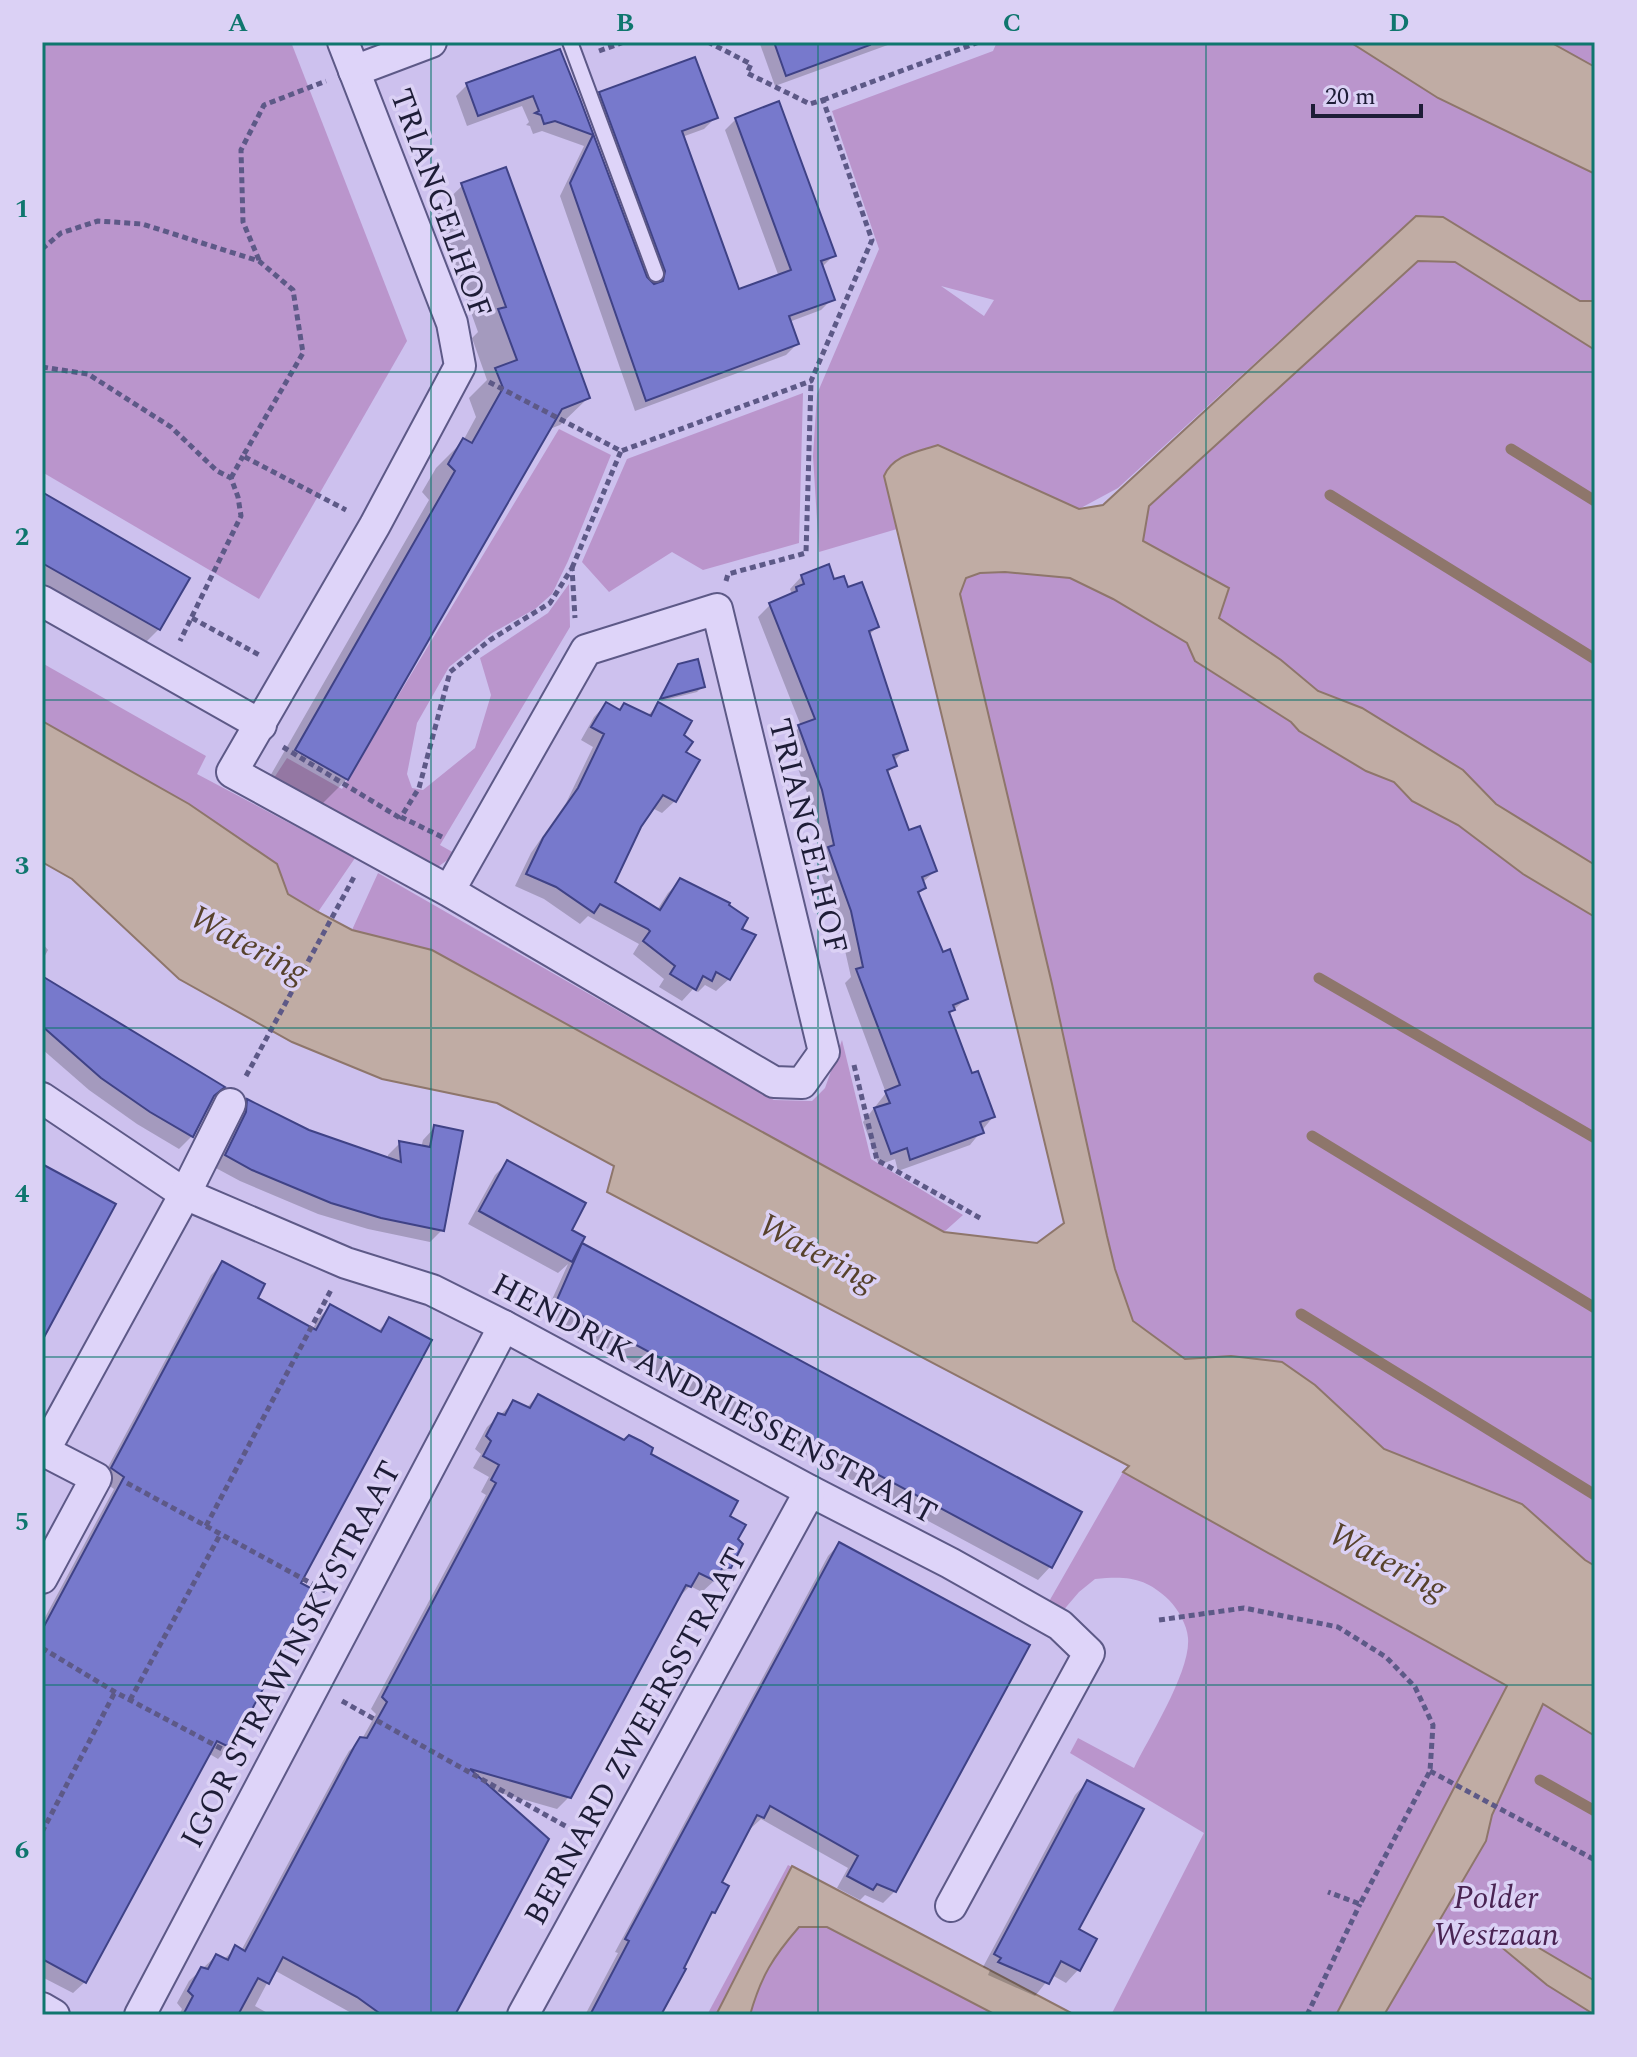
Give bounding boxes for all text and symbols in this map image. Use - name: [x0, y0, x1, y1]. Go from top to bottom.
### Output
- text: A: [228, 3, 248, 43]
- text: B: [616, 3, 634, 43]
- text: C: [1003, 3, 1021, 43]
- text: D: [1389, 3, 1409, 43]
- scale bar: [1313, 68, 1421, 118]
- text: 20 m: [1325, 79, 1376, 115]
- street label: TRIANGELHOF: [376, 82, 505, 325]
- text: 1: [15, 189, 29, 229]
- text: 2: [15, 517, 29, 557]
- street label: TRIANGELHOF: [755, 713, 861, 959]
- text: 3: [15, 846, 29, 886]
- water label: Watering: [179, 892, 317, 998]
- text: 4: [15, 1174, 30, 1214]
- water label: Watering: [748, 1200, 886, 1306]
- street label: HENDRIK ANDRIESSENSTRAAT: [483, 1261, 946, 1538]
- street label: IGOR STRAWINSKYSTRAAT: [168, 1452, 415, 1857]
- text: 5: [15, 1502, 29, 1542]
- water label: Watering: [1318, 1509, 1456, 1615]
- street label: BERNARD ZWEERSSTRAAT: [512, 1539, 761, 1934]
- text: 6: [15, 1830, 29, 1870]
- park label: Polder Westzaan: [1433, 1874, 1559, 1960]

